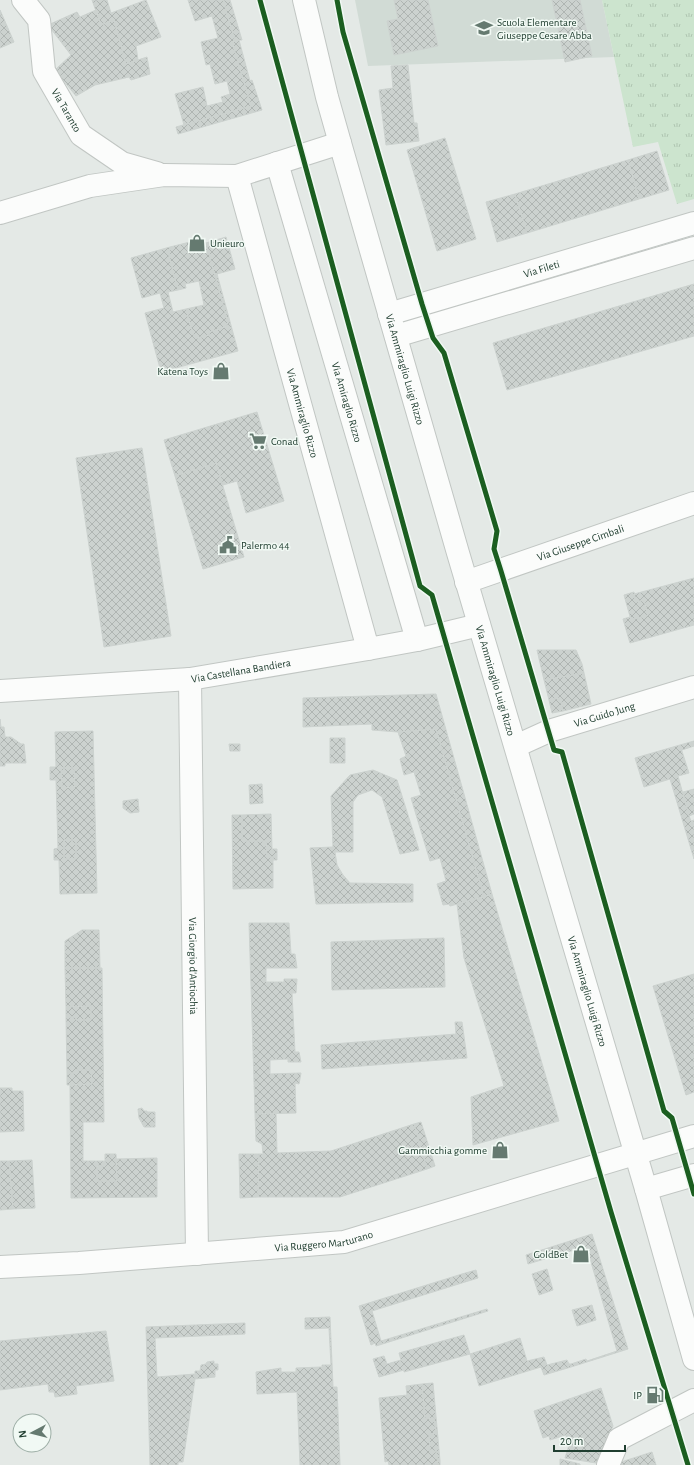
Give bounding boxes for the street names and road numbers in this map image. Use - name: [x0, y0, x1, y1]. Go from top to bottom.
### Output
- street label: Via Taranto: [50, 86, 83, 134]
- street label: Via Fileti: [522, 258, 561, 279]
- street label: Via Ammiraglio Luigi Rizzo: [384, 313, 426, 426]
- street label: Via Amiraglio Rizzo: [330, 360, 364, 443]
- street label: Via Ammiraglio Rizzo: [285, 367, 320, 459]
- street label: Via Giuseppe Cimbali: [535, 522, 625, 563]
- street label: Via Ammiraglio Luigi Rizzo: [474, 624, 517, 737]
- street label: Via Castellana Bandiera: [190, 657, 292, 684]
- street label: Via Guido Jung: [572, 700, 637, 729]
- street label: Via Giorgio d'Antiochia: [187, 917, 200, 1015]
- street label: Via Ammiraglio Luigi Rizzo: [566, 935, 609, 1048]
- street label: Via Ruggero Marturano: [274, 1228, 374, 1253]

